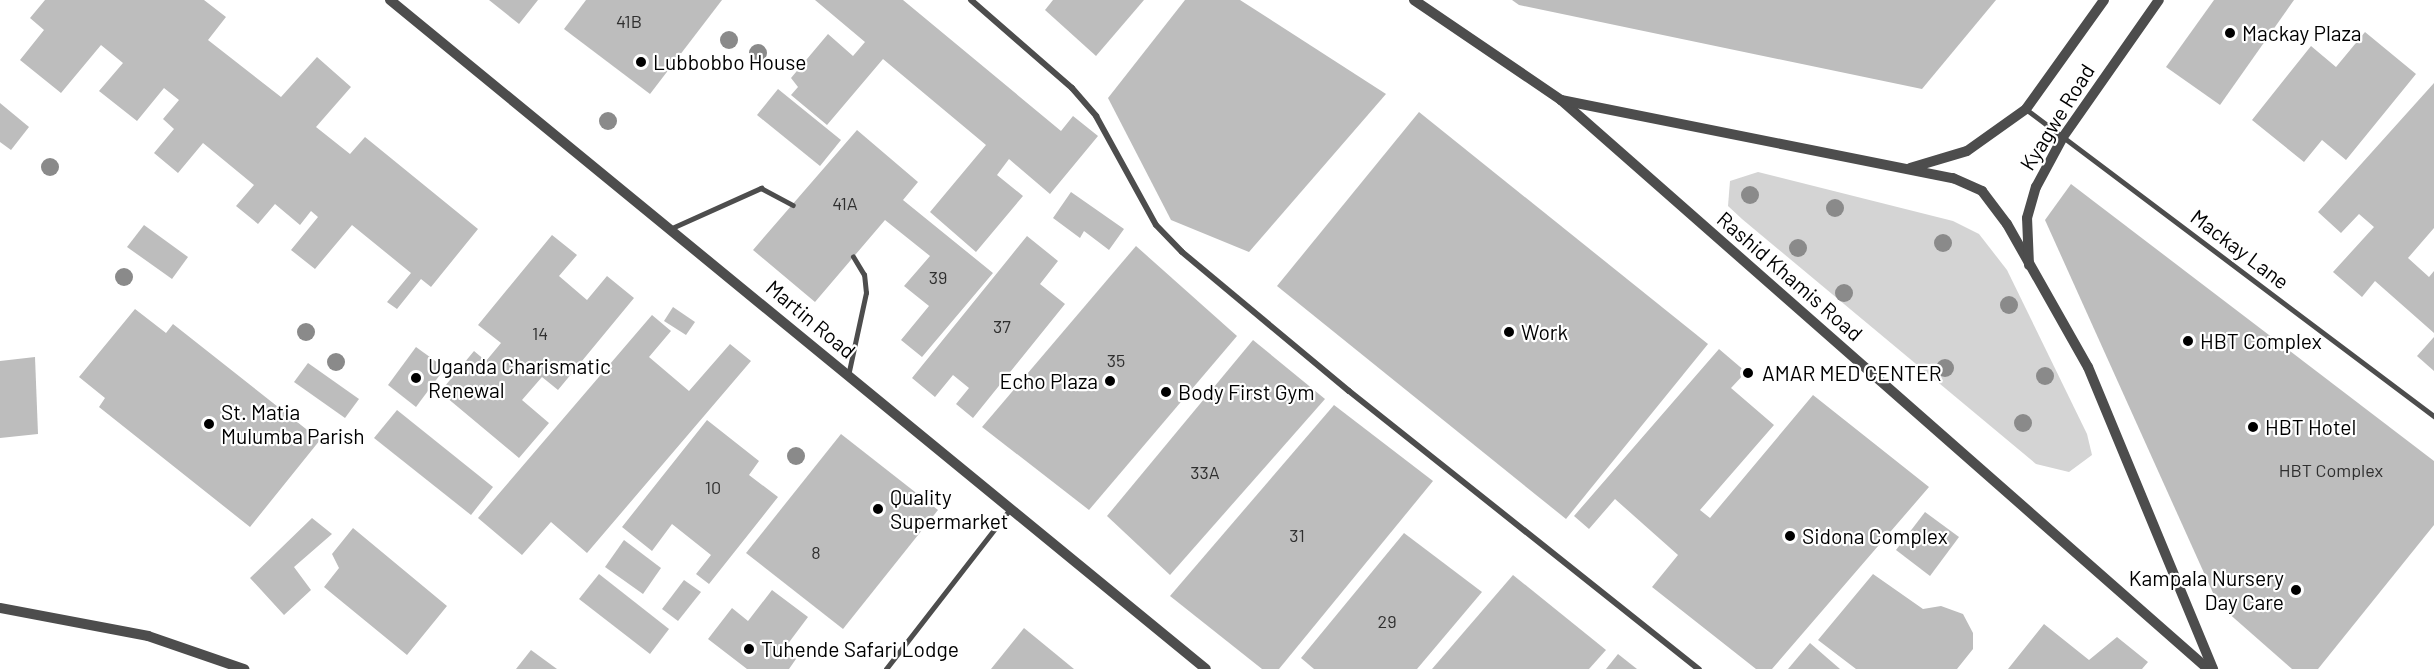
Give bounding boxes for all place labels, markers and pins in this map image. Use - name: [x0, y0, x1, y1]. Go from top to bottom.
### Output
- place label: Mackay Plaza: [2242, 20, 2362, 46]
- marker: Mackay Plaza: [2223, 26, 2237, 40]
- place label: Lubbobbo House: [653, 49, 807, 75]
- marker: Lubbobbo House: [634, 55, 648, 69]
- place label: Work: [1521, 319, 1568, 345]
- marker: Work: [1502, 325, 1516, 339]
- place label: HBT Complex: [2200, 328, 2322, 354]
- marker: HBT Complex: [2181, 334, 2195, 348]
- place label: Uganda Charismatic Renewal: [428, 353, 611, 403]
- place label: AMAR MED CENTER: [1762, 360, 1942, 386]
- marker: AMAR MED CENTER: [1739, 364, 1757, 382]
- place label: Echo Plaza: [999, 368, 1098, 394]
- marker: Uganda Charismatic Renewal: [409, 371, 423, 385]
- marker: Echo Plaza: [1103, 374, 1117, 388]
- place label: Body First Gym: [1178, 379, 1315, 405]
- marker: Body First Gym: [1159, 385, 1173, 399]
- place label: St. Matia Mulumba Parish: [221, 399, 365, 449]
- place label: HBT Hotel: [2265, 414, 2356, 440]
- marker: St. Matia Mulumba Parish: [202, 417, 216, 431]
- marker: HBT Hotel: [2246, 420, 2260, 434]
- place label: Quality Supermarket: [890, 484, 1008, 534]
- marker: Quality Supermarket: [871, 502, 885, 516]
- place label: Sidona Complex: [1802, 523, 1948, 549]
- marker: Sidona Complex: [1783, 529, 1797, 543]
- place label: Kampala Nursery Day Care: [2129, 565, 2284, 615]
- marker: Kampala Nursery Day Care: [2289, 583, 2303, 597]
- place label: Tuhende Safari Lodge: [761, 636, 959, 662]
- marker: Tuhende Safari Lodge: [742, 642, 756, 656]

